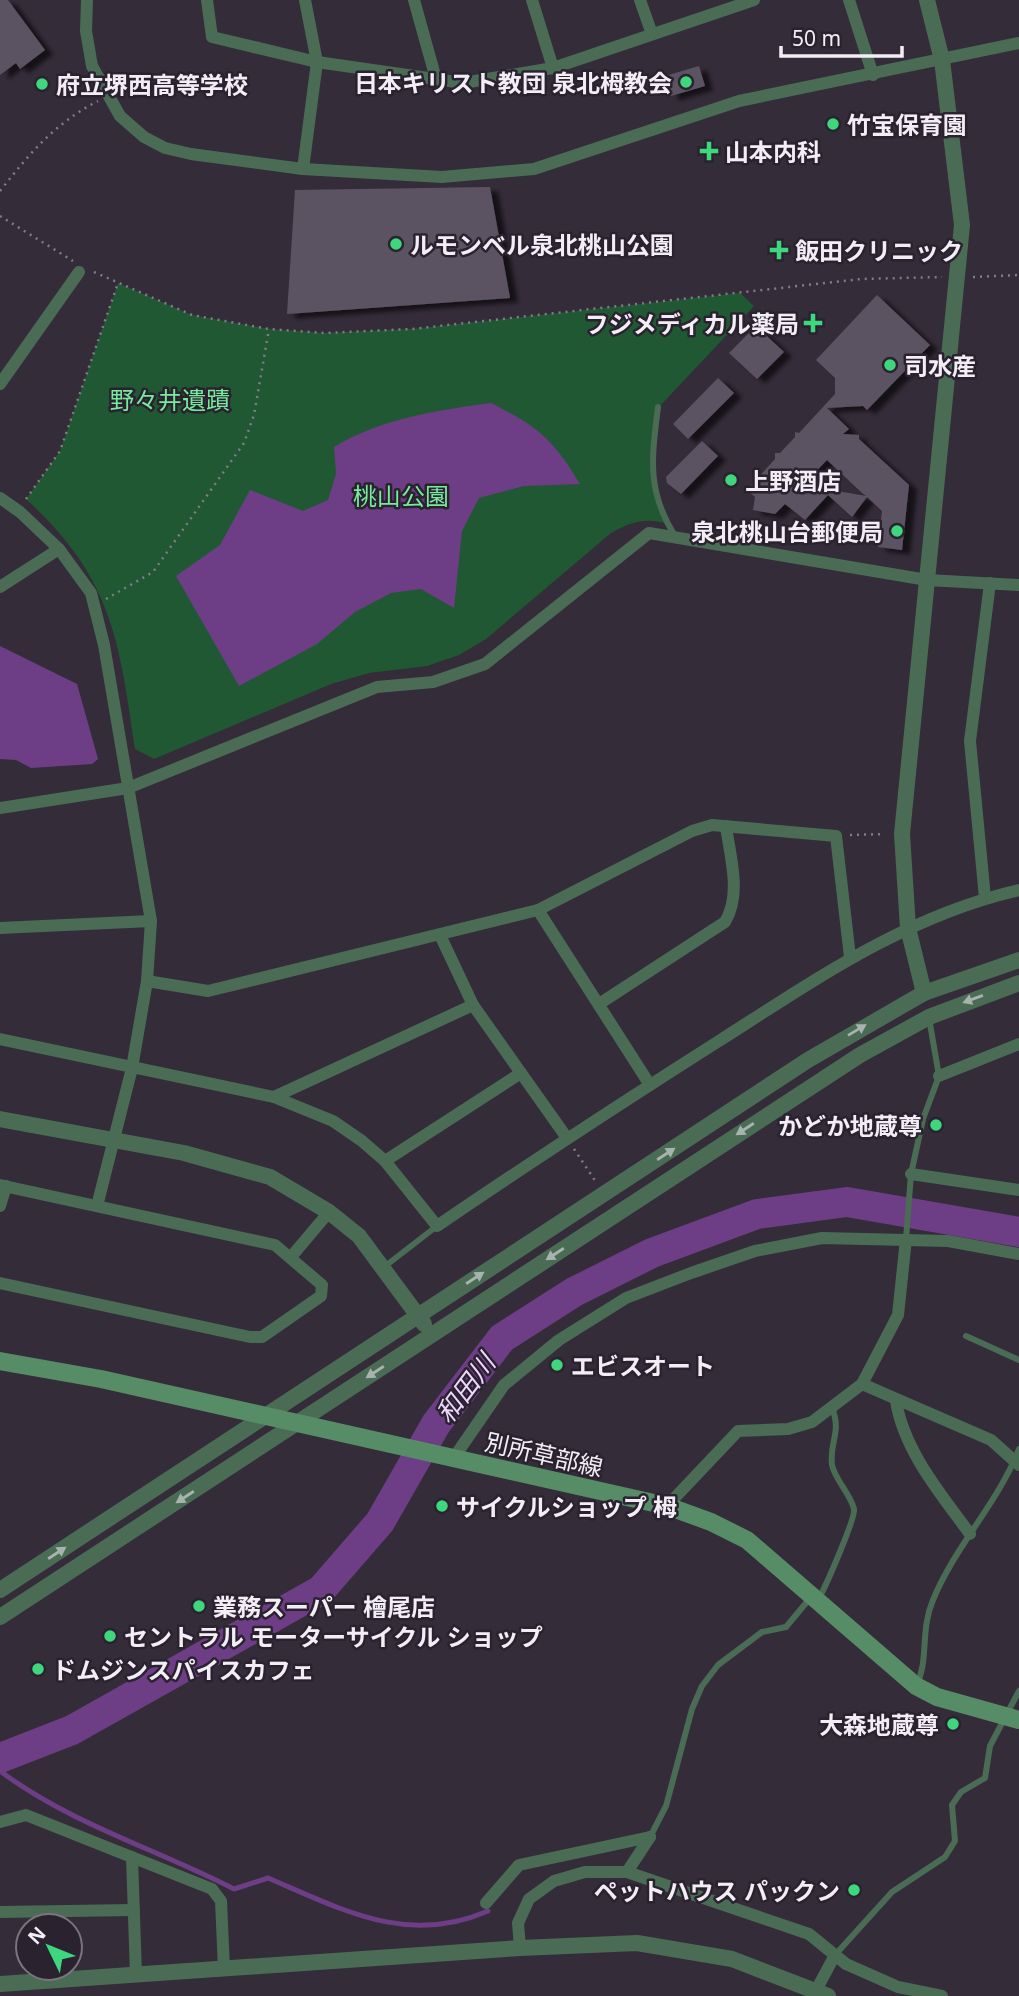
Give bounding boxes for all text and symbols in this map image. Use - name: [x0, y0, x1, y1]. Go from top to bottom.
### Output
- scale bar: [781, 14, 902, 58]
- text: 50 m: [792, 24, 841, 52]
- place label: 日本キリスト教団 泉北栂教会: [354, 66, 672, 99]
- place label: 府立堺西高等学校: [56, 68, 248, 101]
- marker: 日本キリスト教団 泉北栂教会: [678, 74, 694, 90]
- marker: 府立堺西高等学校: [34, 76, 50, 92]
- place label: 竹宝保育園: [847, 108, 967, 141]
- marker: 竹宝保育園: [825, 116, 841, 132]
- place label: 山本内科: [725, 135, 821, 168]
- marker: 山本内科: [699, 141, 719, 161]
- place label: ルモンベル泉北桃山公園: [410, 228, 674, 261]
- place label: 飯田クリニック: [795, 234, 963, 267]
- marker: ルモンベル泉北桃山公園: [388, 236, 404, 252]
- marker: 飯田クリニック: [769, 240, 789, 260]
- place label: フジメディカル薬局: [585, 307, 799, 340]
- marker: フジメディカル薬局: [805, 315, 821, 331]
- place label: 司水産: [904, 349, 976, 382]
- marker: 司水産: [882, 357, 898, 373]
- park label: 野々井遺蹟: [110, 383, 230, 416]
- place label: 上野酒店: [745, 464, 841, 497]
- marker: 上野酒店: [723, 472, 739, 488]
- park label: 桃山公園: [353, 479, 449, 512]
- place label: 泉北桃山台郵便局: [691, 515, 883, 548]
- marker: 泉北桃山台郵便局: [889, 523, 905, 539]
- one-way arrow: [963, 994, 984, 1005]
- one-way arrow: [847, 1024, 866, 1037]
- place label: かどか地蔵尊: [778, 1109, 922, 1142]
- marker: かどか地蔵尊: [928, 1117, 944, 1133]
- one-way arrow: [736, 1122, 754, 1136]
- one-way arrow: [657, 1147, 675, 1161]
- one-way arrow: [545, 1247, 564, 1260]
- one-way arrow: [466, 1272, 485, 1285]
- water label: 和田川: [427, 1344, 505, 1430]
- place label: エビスオート: [571, 1349, 715, 1382]
- marker: エビスオート: [549, 1357, 565, 1373]
- one-way arrow: [365, 1365, 385, 1378]
- street label: 別所草部線: [482, 1424, 606, 1484]
- one-way arrow: [175, 1490, 194, 1503]
- place label: サイクルショップ 栂: [456, 1490, 677, 1523]
- marker: サイクルショップ 栂: [434, 1498, 450, 1514]
- one-way arrow: [48, 1546, 66, 1560]
- place label: 業務スーパー 檜尾店: [213, 1590, 435, 1623]
- marker: 業務スーパー 檜尾店: [191, 1598, 207, 1614]
- place label: セントラル モーターサイクル ショップ: [124, 1620, 543, 1653]
- marker: セントラル モーターサイクル ショップ: [102, 1628, 118, 1644]
- place label: ドムジンスパイスカフェ: [52, 1653, 315, 1686]
- marker: ドムジンスパイスカフェ: [30, 1661, 46, 1677]
- place label: 大森地蔵尊: [819, 1708, 939, 1741]
- marker: 大森地蔵尊: [945, 1716, 961, 1732]
- place label: ペットハウス パックン: [594, 1874, 840, 1907]
- marker: ペットハウス パックン: [846, 1882, 862, 1898]
- north arrow: [14, 1912, 84, 1982]
- text: N: [22, 1921, 51, 1950]

